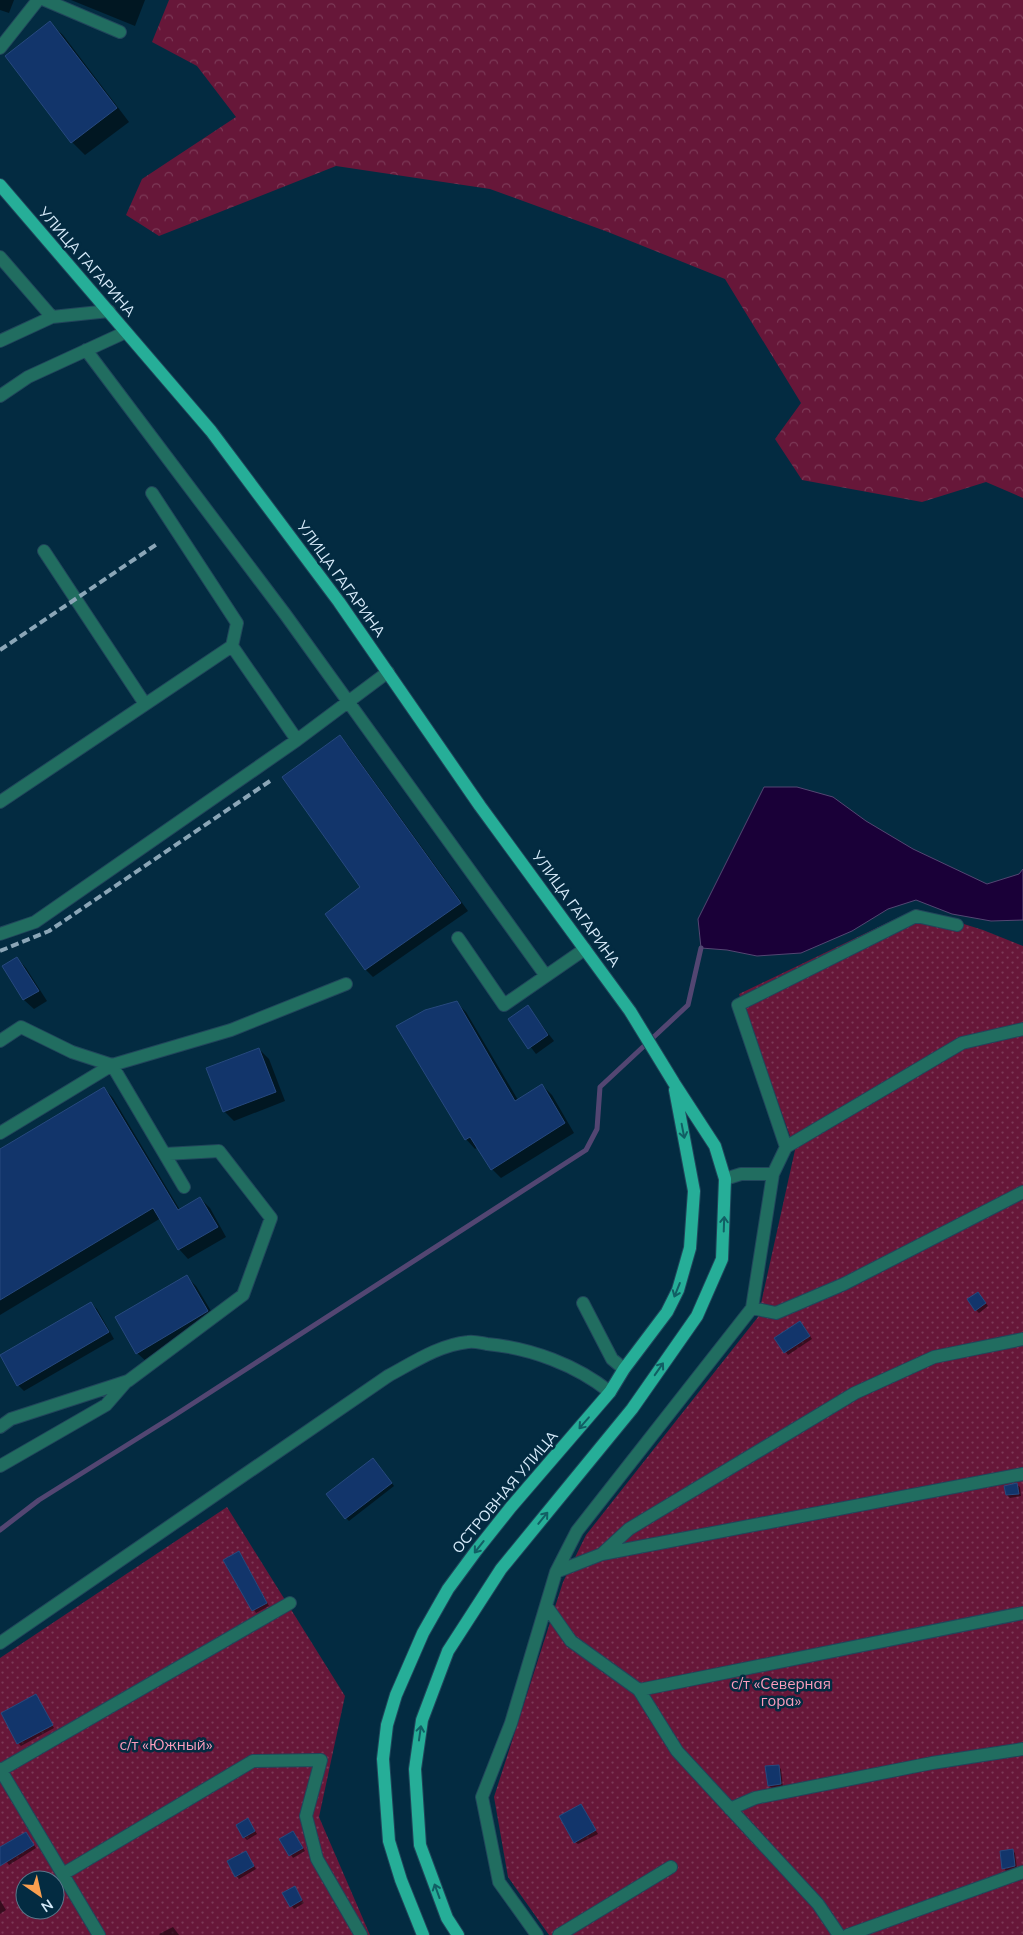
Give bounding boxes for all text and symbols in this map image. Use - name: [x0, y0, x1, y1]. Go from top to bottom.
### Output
- street label: УЛИЦА ГАГАРИНА: [34, 202, 140, 320]
- street label: УЛИЦА ГАГАРИНА: [292, 516, 390, 641]
- street label: УЛИЦА ГАГАРИНА: [527, 846, 625, 971]
- one-way arrow: [679, 1123, 688, 1139]
- one-way arrow: [719, 1216, 728, 1232]
- one-way arrow: [672, 1282, 681, 1297]
- one-way arrow: [654, 1362, 664, 1376]
- one-way arrow: [578, 1416, 589, 1429]
- street label: ОСТРОВНАЯ УЛИЦА: [448, 1426, 562, 1557]
- one-way arrow: [537, 1512, 548, 1525]
- one-way arrow: [474, 1540, 485, 1553]
- park label: с/т «Северная гора»: [731, 1674, 831, 1710]
- one-way arrow: [415, 1725, 425, 1741]
- park label: с/т «Южный»: [120, 1735, 213, 1754]
- north arrow: [15, 1870, 65, 1920]
- one-way arrow: [432, 1884, 441, 1900]
- text: N: [38, 1895, 57, 1916]

